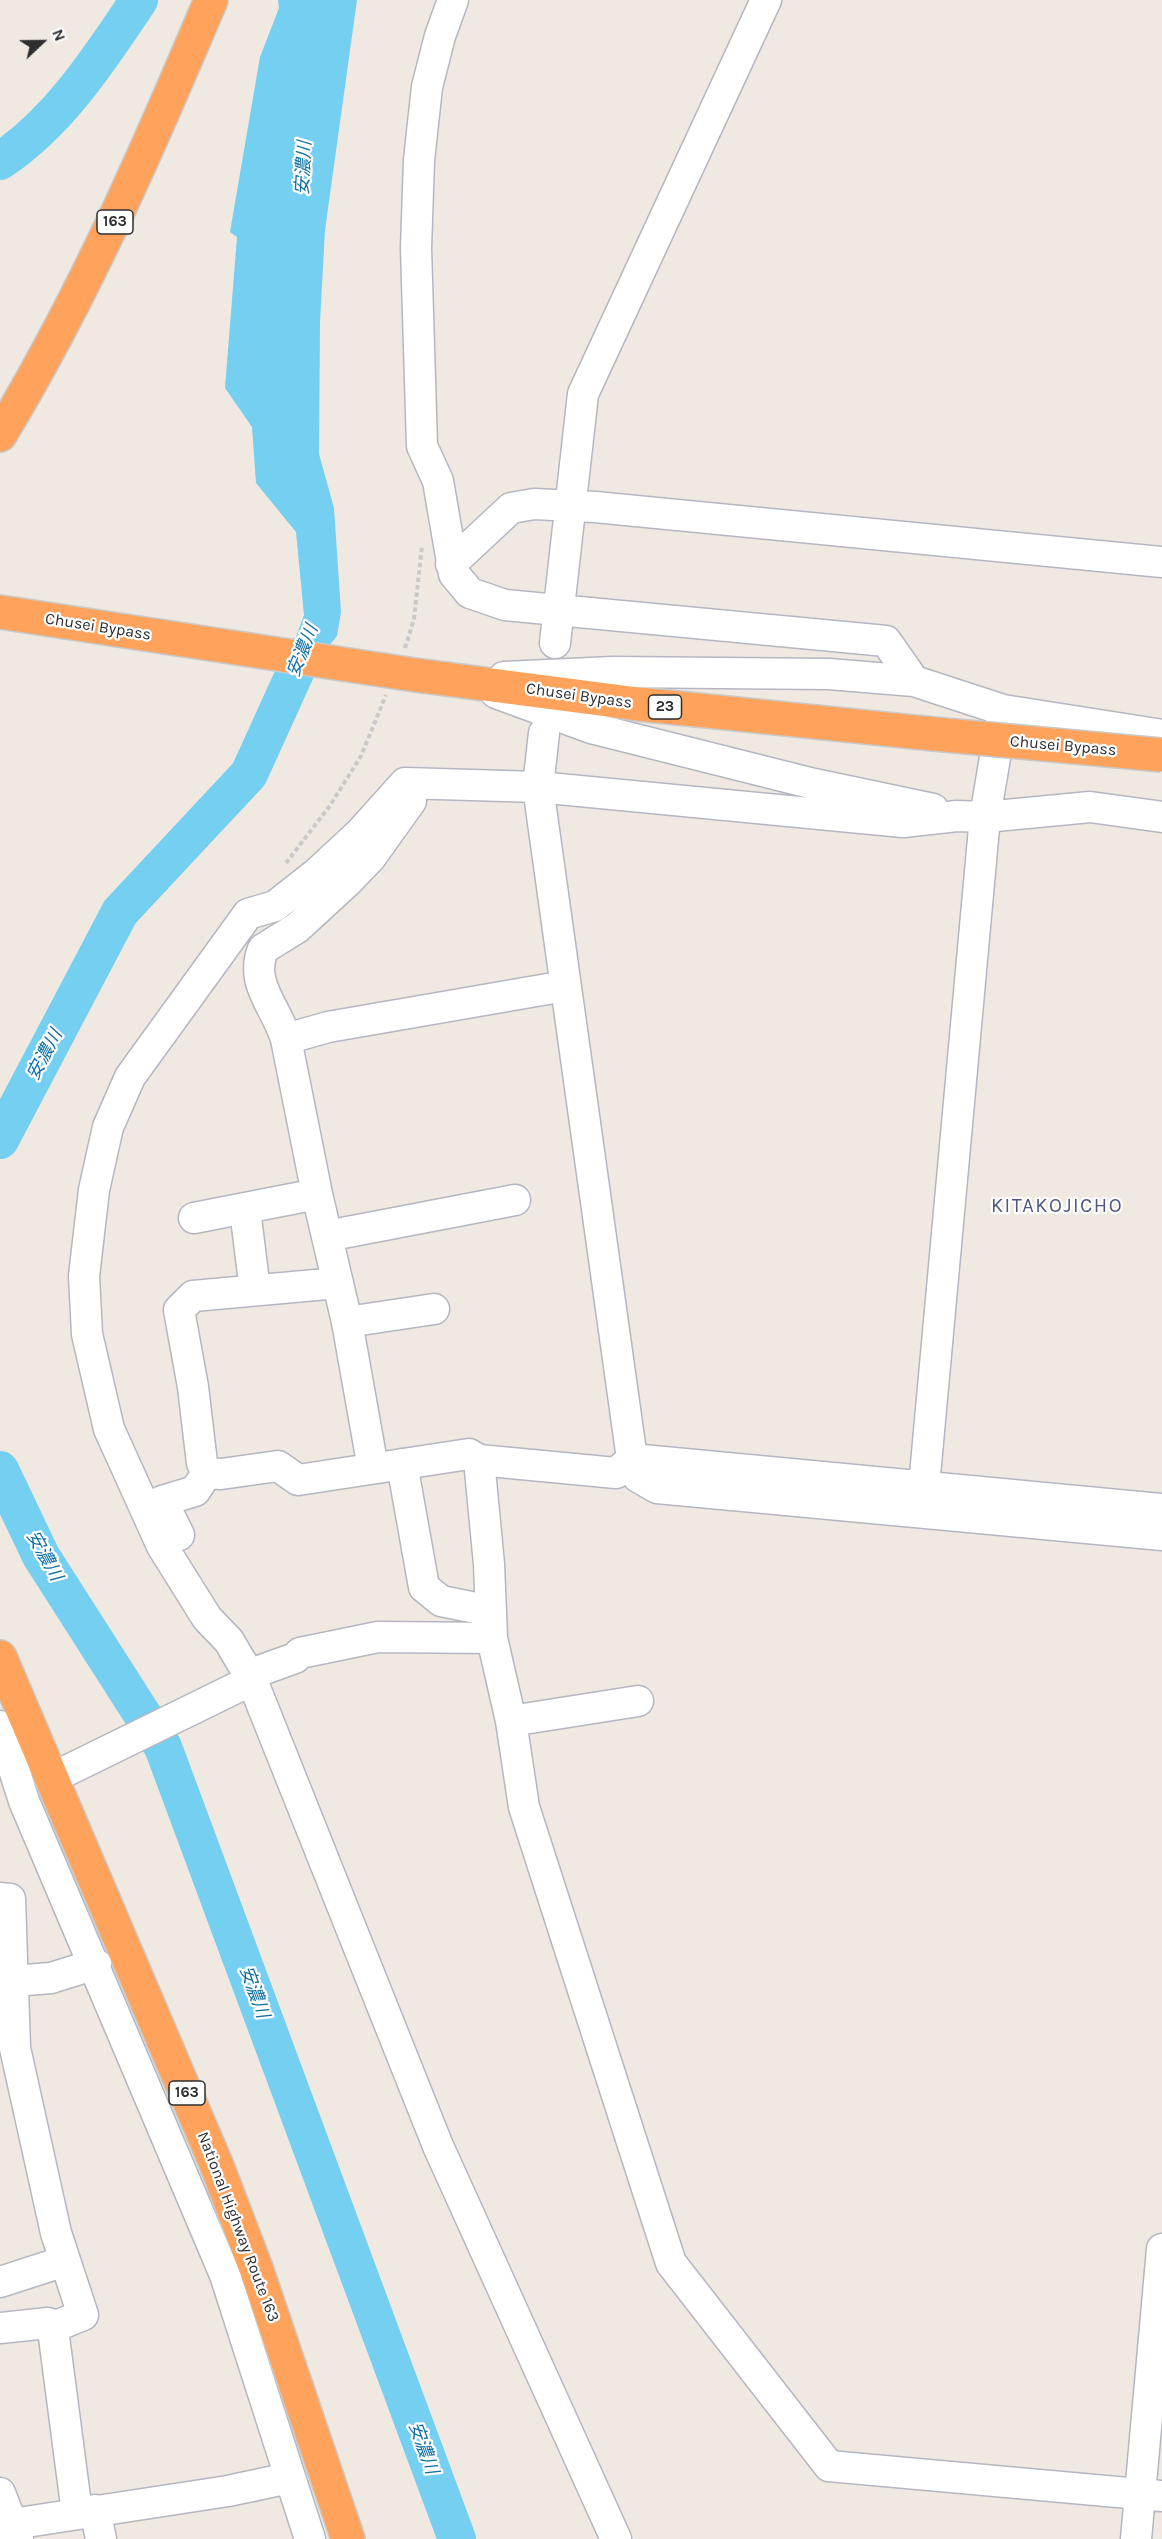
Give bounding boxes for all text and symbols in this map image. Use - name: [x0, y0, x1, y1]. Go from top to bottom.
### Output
- north arrow: [12, 12, 72, 72]
- text: N: [48, 26, 70, 44]
- water label: 安濃川: [292, 140, 316, 196]
- road number: 163: [97, 210, 133, 234]
- street label: Chusei Bypass: [44, 609, 152, 645]
- water label: 安濃川: [283, 622, 323, 680]
- street label: Chusei Bypass: [525, 679, 633, 713]
- road number: 23: [648, 695, 682, 719]
- street label: Chusei Bypass: [1009, 732, 1117, 760]
- water label: 安濃川: [23, 1026, 67, 1084]
- district label: KITAKOJICHO: [991, 1194, 1123, 1218]
- water label: 安濃川: [21, 1527, 67, 1585]
- water label: 安濃川: [235, 1963, 273, 2021]
- road number: 163: [169, 2081, 205, 2105]
- street label: National Highway Route 163: [193, 2129, 283, 2325]
- water label: 安濃川: [404, 2419, 442, 2477]

